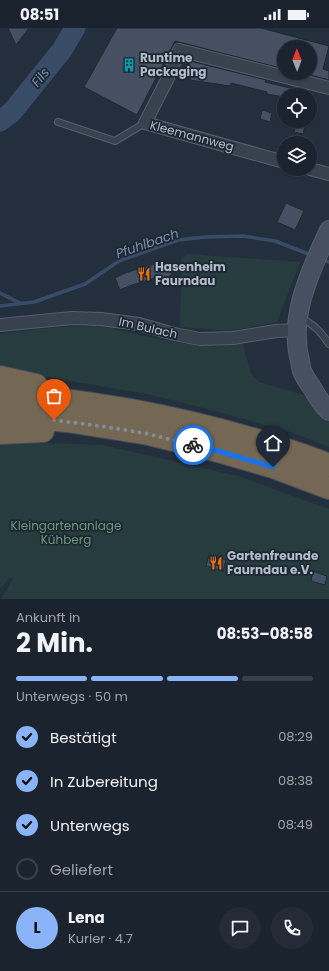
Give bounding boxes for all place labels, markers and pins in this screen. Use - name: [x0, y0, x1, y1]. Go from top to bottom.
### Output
- place label: Runtime Packaging: [140, 49, 206, 80]
- building icon: Runtime Packaging: [121, 57, 137, 73]
- place label: Hasenheim Faurndau: [155, 258, 226, 289]
- restaurant icon: Hasenheim Faurndau: [136, 266, 152, 282]
- pin: [37, 379, 71, 420]
- pin: [256, 426, 290, 467]
- place label: Gartenfreunde Faurndau e.V.: [227, 547, 319, 578]
- restaurant icon: Gartenfreunde Faurndau e.V.: [208, 555, 224, 571]

